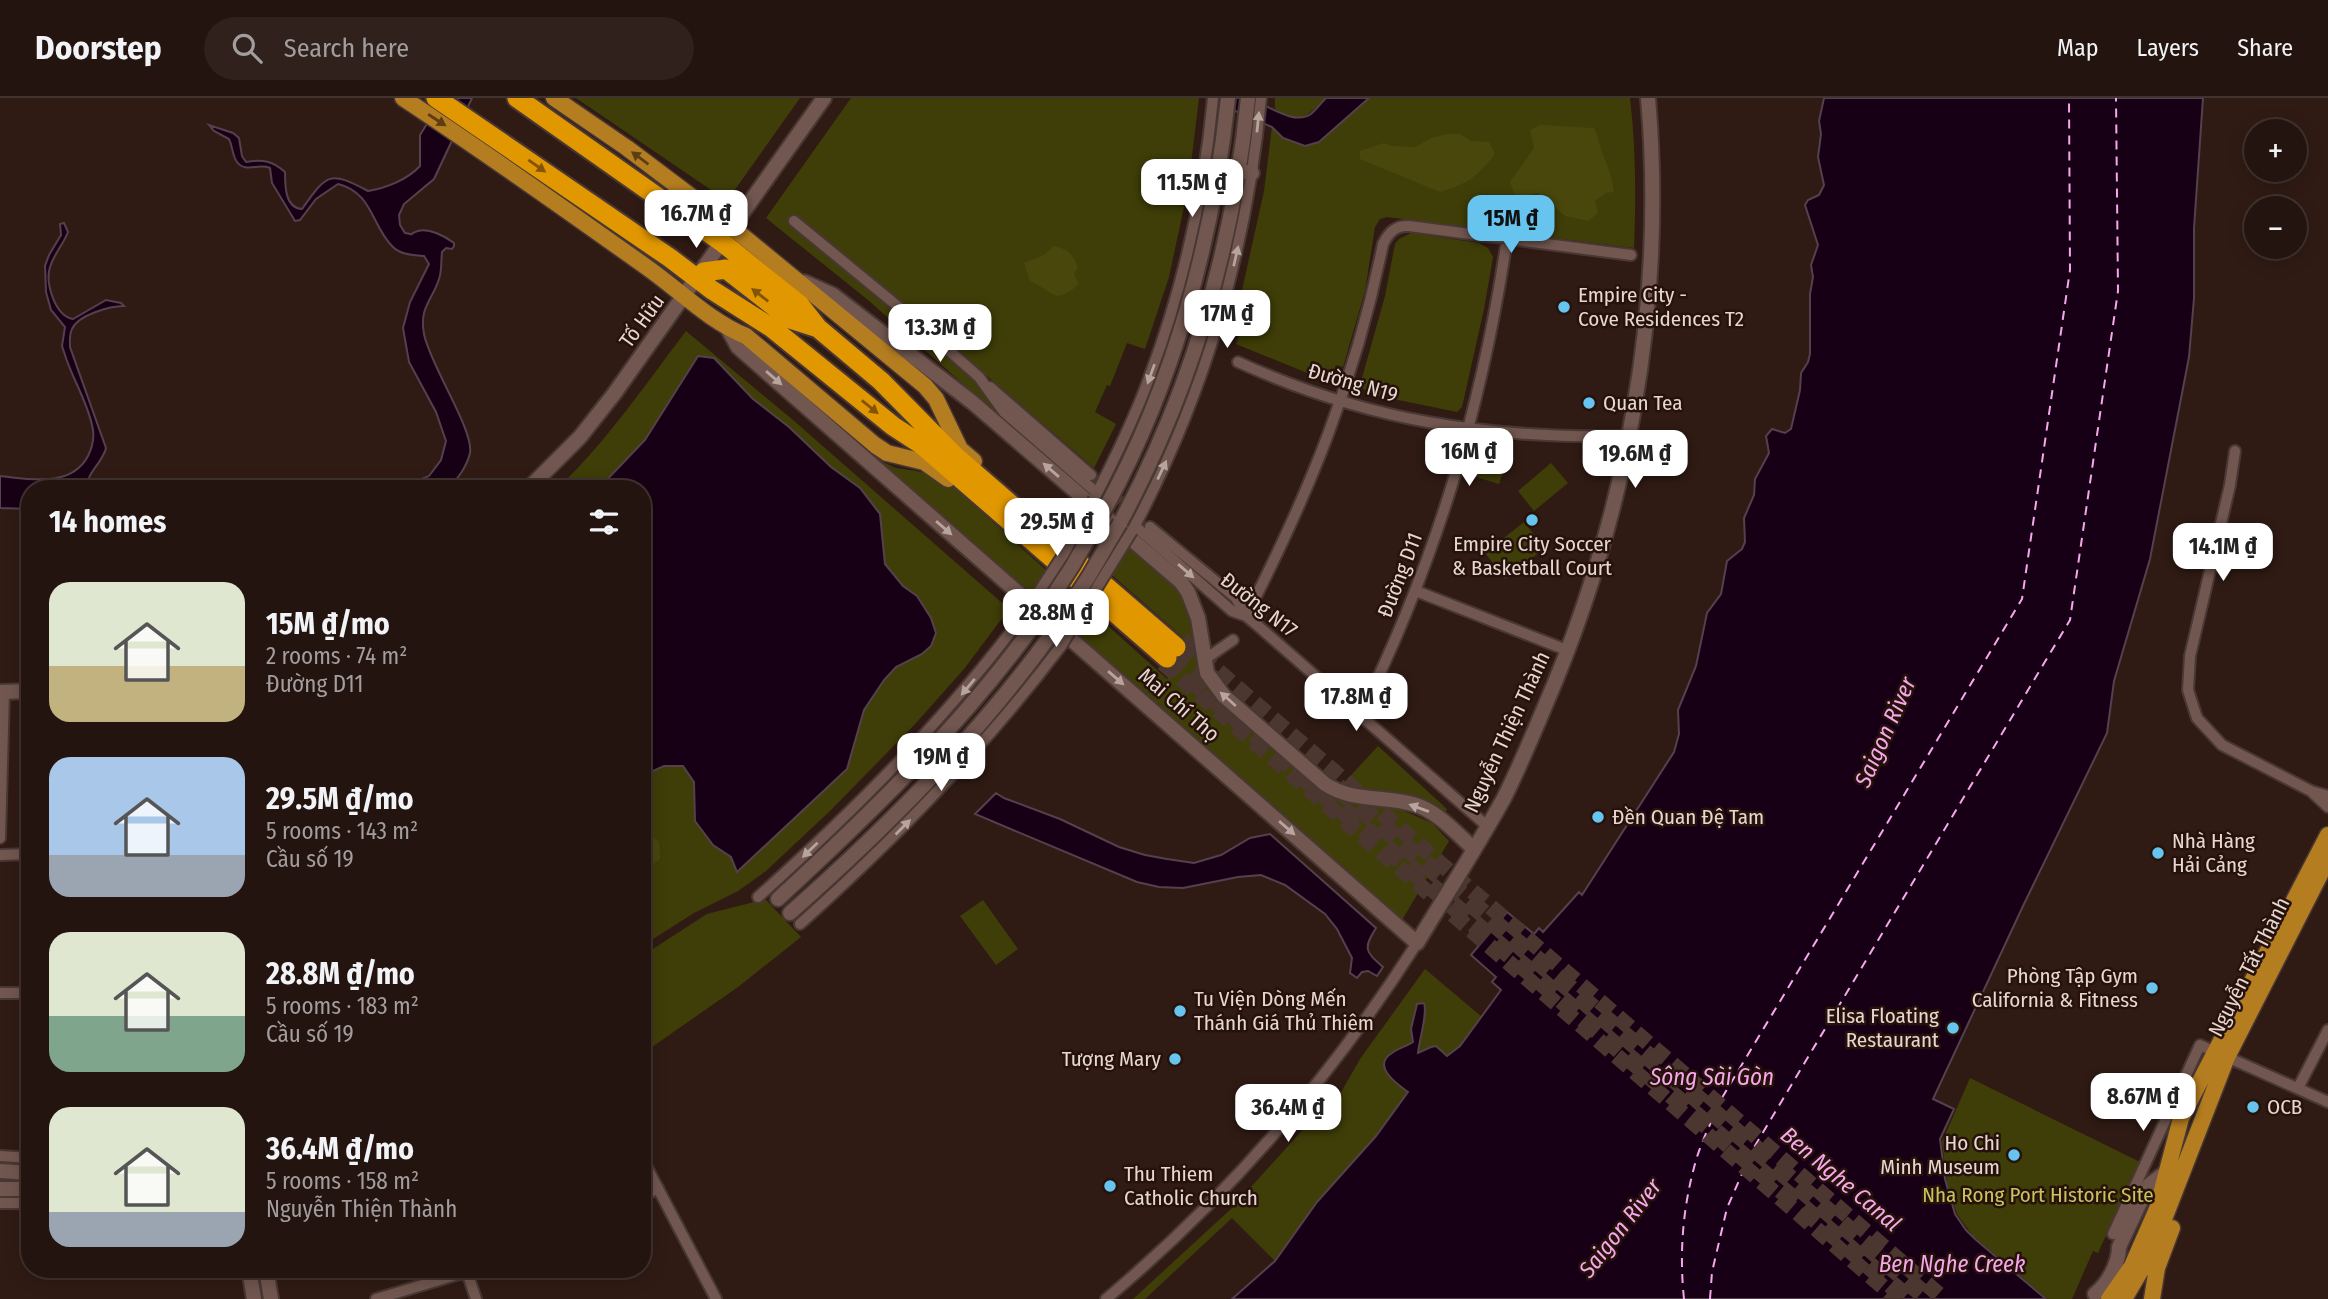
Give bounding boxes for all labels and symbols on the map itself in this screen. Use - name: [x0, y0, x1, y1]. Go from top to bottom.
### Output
- one-way arrow: [1253, 111, 1264, 133]
- one-way arrow: [427, 114, 446, 127]
- one-way arrow: [631, 151, 649, 165]
- one-way arrow: [527, 159, 546, 172]
- pin: 11.5M ₫: [1127, 159, 1257, 219]
- pin: 16.7M ₫: [631, 190, 761, 250]
- pin: 15M ₫: [1462, 195, 1560, 255]
- one-way arrow: [1231, 245, 1242, 267]
- place label: Empire City - Cove Residences T2: [1578, 282, 1744, 332]
- one-way arrow: [751, 288, 769, 303]
- street label: Tố Hữu: [614, 289, 670, 353]
- pin: 17M ₫: [1178, 290, 1276, 350]
- marker: Empire City - Cove Residences T2: [1556, 299, 1572, 315]
- pin: 13.3M ₫: [875, 304, 1005, 364]
- street label: Đường N19: [1305, 358, 1401, 408]
- one-way arrow: [1145, 363, 1156, 384]
- one-way arrow: [765, 370, 782, 385]
- place label: Quan Tea: [1603, 390, 1683, 416]
- marker: Quan Tea: [1581, 395, 1597, 411]
- one-way arrow: [861, 399, 878, 414]
- pin: 16M ₫: [1420, 428, 1518, 488]
- pin: 19.6M ₫: [1570, 430, 1700, 490]
- one-way arrow: [1156, 460, 1168, 480]
- one-way arrow: [1043, 463, 1060, 478]
- pin: 29.5M ₫: [992, 498, 1122, 558]
- marker: Empire City Soccer & Basketball Court: [1524, 512, 1540, 528]
- one-way arrow: [936, 520, 953, 535]
- pin: 14.1M ₫: [2158, 524, 2288, 583]
- street label: Đường D11: [1372, 529, 1428, 621]
- place label: Empire City Soccer & Basketball Court: [1452, 531, 1612, 581]
- one-way arrow: [1177, 563, 1195, 579]
- street label: Đường N17: [1215, 567, 1303, 643]
- pin: 28.8M ₫: [991, 589, 1121, 649]
- street label: Nguyễn Thiện Thành: [1458, 647, 1556, 817]
- street label: Mai Chí Thọ: [1133, 663, 1225, 747]
- one-way arrow: [1107, 670, 1124, 685]
- water label: Saigon River: [1848, 672, 1922, 792]
- pin: 17.8M ₫: [1291, 674, 1421, 733]
- one-way arrow: [961, 677, 976, 695]
- one-way arrow: [1219, 691, 1237, 707]
- pin: 19M ₫: [892, 734, 990, 793]
- one-way arrow: [1409, 802, 1430, 813]
- place label: Đền Quan Đệ Tam: [1612, 804, 1764, 830]
- marker: Đền Quan Đệ Tam: [1590, 809, 1606, 825]
- one-way arrow: [894, 818, 911, 835]
- one-way arrow: [1278, 820, 1295, 835]
- place label: Nhà Hàng Hải Cảng: [2172, 828, 2255, 878]
- one-way arrow: [802, 841, 819, 857]
- marker: Nhà Hàng Hải Cảng: [2150, 845, 2166, 861]
- street label: Nguyễn Tất Thành: [2203, 893, 2295, 1041]
- place label: Phòng Tập Gym California & Fitness: [1972, 963, 2138, 1013]
- marker: Phòng Tập Gym California & Fitness: [2144, 980, 2160, 996]
- place label: Tu Viện Dòng Mến Thánh Giá Thủ Thiêm: [1194, 986, 1374, 1036]
- marker: Tu Viện Dòng Mến Thánh Giá Thủ Thiêm: [1172, 1003, 1188, 1019]
- place label: Elisa Floating Restaurant: [1826, 1003, 1939, 1053]
- marker: Elisa Floating Restaurant: [1945, 1020, 1961, 1036]
- place label: Tượng Mary: [1062, 1046, 1162, 1072]
- marker: Tượng Mary: [1167, 1051, 1183, 1067]
- water label: Sông Sài Gòn: [1649, 1063, 1774, 1091]
- pin: 8.67M ₫: [2078, 1074, 2208, 1133]
- pin: 36.4M ₫: [1223, 1084, 1353, 1144]
- place label: OCB: [2267, 1094, 2302, 1120]
- marker: OCB: [2245, 1099, 2261, 1115]
- water label: Ben Nghe Canal: [1775, 1121, 1907, 1237]
- place label: Ho Chi Minh Museum: [1880, 1130, 2000, 1180]
- marker: Ho Chi Minh Museum: [2006, 1147, 2022, 1163]
- place label: Thu Thiem Catholic Church: [1124, 1161, 1258, 1211]
- water label: Saigon River: [1572, 1172, 1668, 1284]
- marker: Thu Thiem Catholic Church: [1102, 1178, 1118, 1194]
- park label: Nha Rong Port Historic Site: [1922, 1182, 2154, 1208]
- water label: Ben Nghe Creek: [1879, 1250, 2025, 1278]

